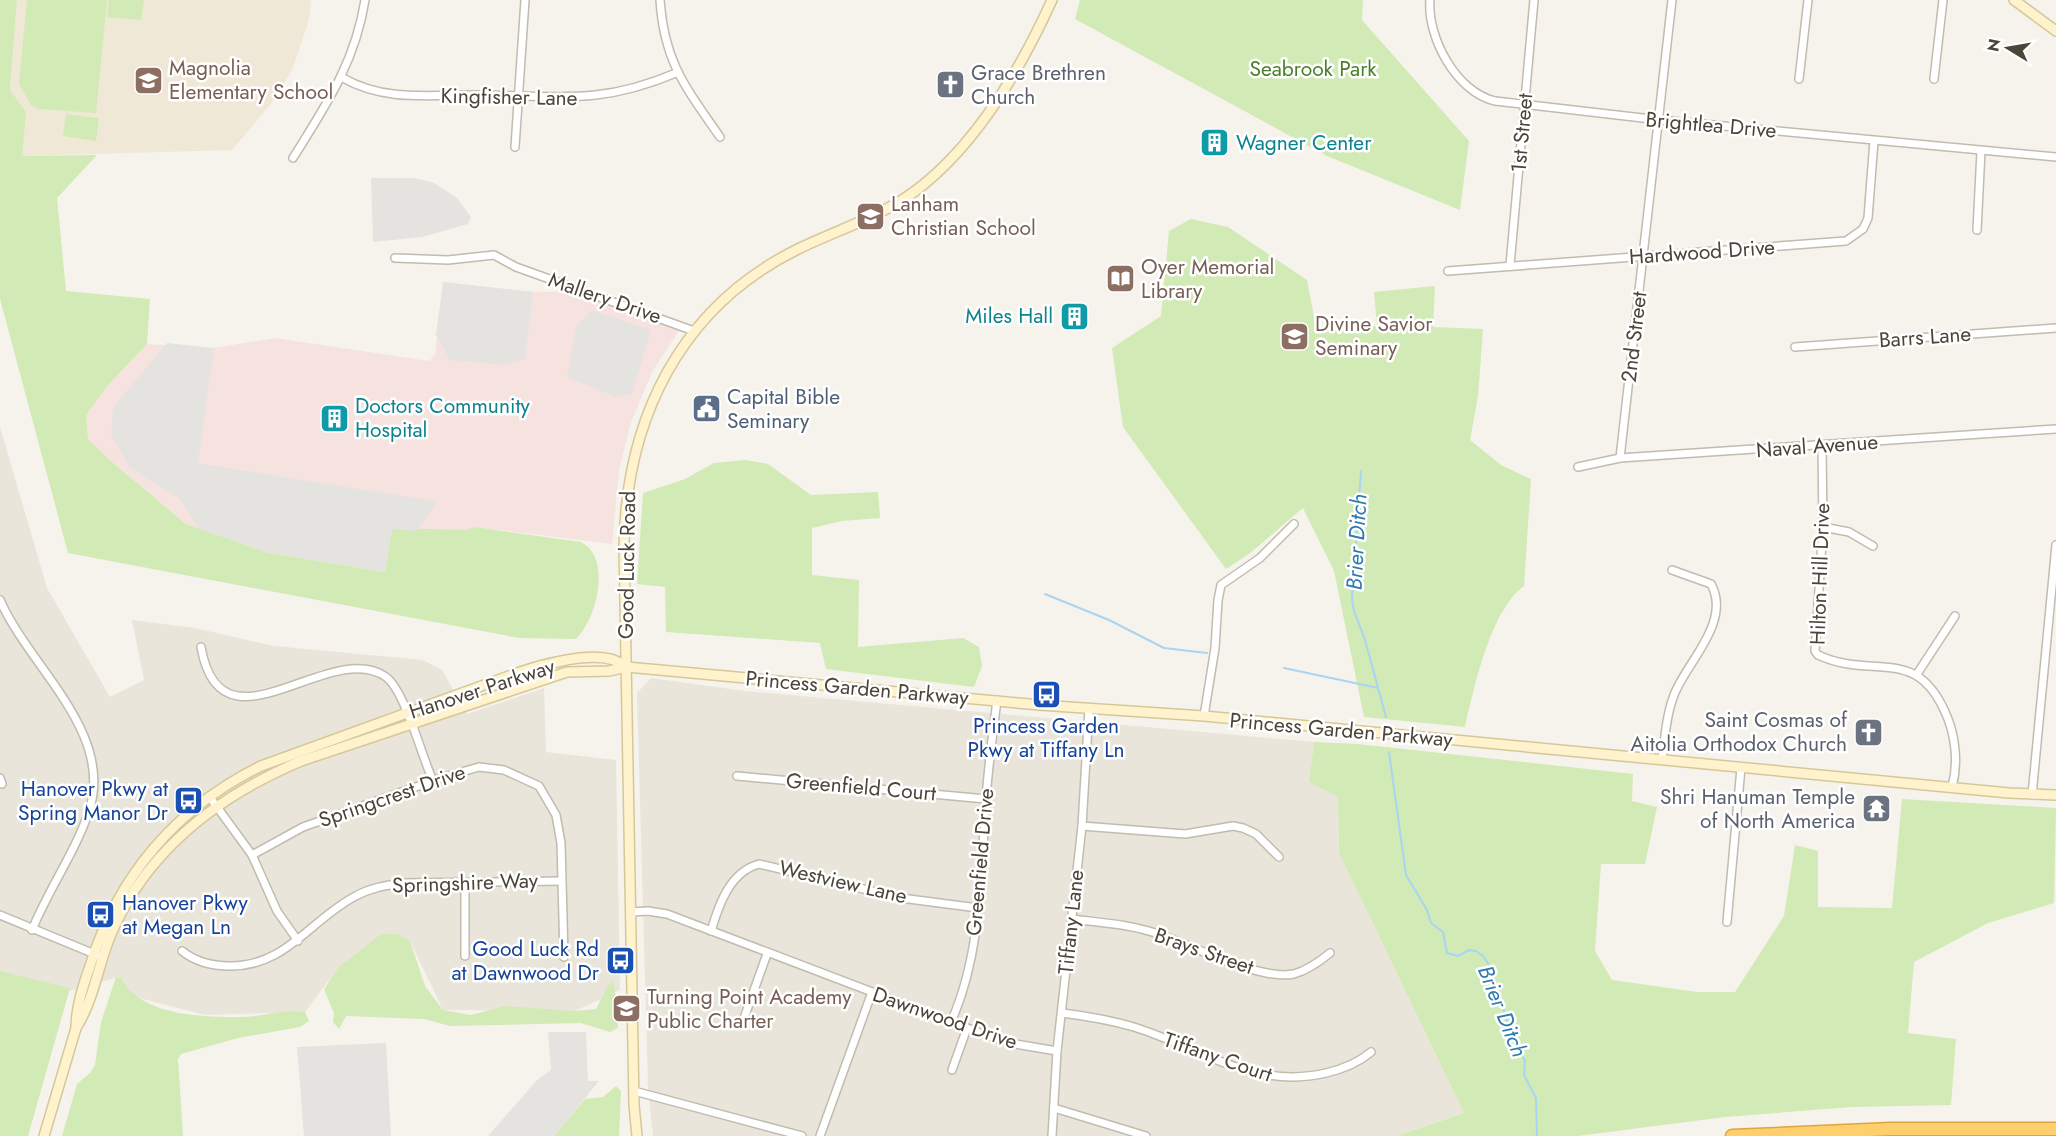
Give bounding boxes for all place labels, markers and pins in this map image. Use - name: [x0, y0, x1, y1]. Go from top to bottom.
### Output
- place label: Magnolia Elementary School: [169, 53, 333, 107]
- place label: Grace Brethren Church: [971, 58, 1106, 112]
- school or university icon: Magnolia Elementary School: [132, 64, 164, 96]
- church icon: Grace Brethren Church: [934, 69, 966, 101]
- building icon: Wagner Center: [1199, 127, 1231, 159]
- place label: Wagner Center: [1236, 128, 1372, 158]
- place label: Lanham Christian School: [891, 189, 1036, 243]
- school or university icon: Lanham Christian School: [854, 200, 886, 232]
- place label: Oyer Memorial Library: [1141, 252, 1274, 306]
- library icon: Oyer Memorial Library: [1104, 263, 1136, 295]
- building icon: Miles Hall: [1058, 300, 1090, 332]
- place label: Miles Hall: [965, 301, 1053, 331]
- place label: Divine Savior Seminary: [1315, 309, 1433, 363]
- school or university icon: Divine Savior Seminary: [1278, 320, 1310, 352]
- place label: Capital Bible Seminary: [727, 382, 840, 436]
- place label: Doctors Community Hospital: [355, 391, 530, 445]
- public building icon: Capital Bible Seminary: [690, 393, 722, 425]
- building icon: Doctors Community Hospital: [318, 402, 350, 434]
- bus stop icon: Princess Garden Pkwy at Tiffany Ln: [1030, 679, 1062, 711]
- place label: Saint Cosmas of Aitolia Orthodox Church: [1631, 705, 1848, 759]
- place label: Princess Garden Pkwy at Tiffany Ln: [967, 711, 1125, 765]
- church icon: Saint Cosmas of Aitolia Orthodox Church: [1852, 716, 1884, 748]
- place label: Hanover Pkwy at Spring Manor Dr: [18, 774, 169, 828]
- place label: Shri Hanuman Temple of North America: [1660, 782, 1855, 836]
- bus stop icon: Hanover Pkwy at Spring Manor Dr: [173, 785, 205, 817]
- temple icon: Shri Hanuman Temple of North America: [1860, 793, 1892, 825]
- place label: Hanover Pkwy at Megan Ln: [122, 888, 249, 942]
- bus stop icon: Hanover Pkwy at Megan Ln: [85, 899, 117, 931]
- place label: Good Luck Rd at Dawnwood Dr: [451, 934, 600, 988]
- bus stop icon: Good Luck Rd at Dawnwood Dr: [604, 945, 636, 977]
- place label: Turning Point Academy Public Charter: [647, 982, 852, 1036]
- school or university icon: Turning Point Academy Public Charter: [610, 993, 642, 1025]

